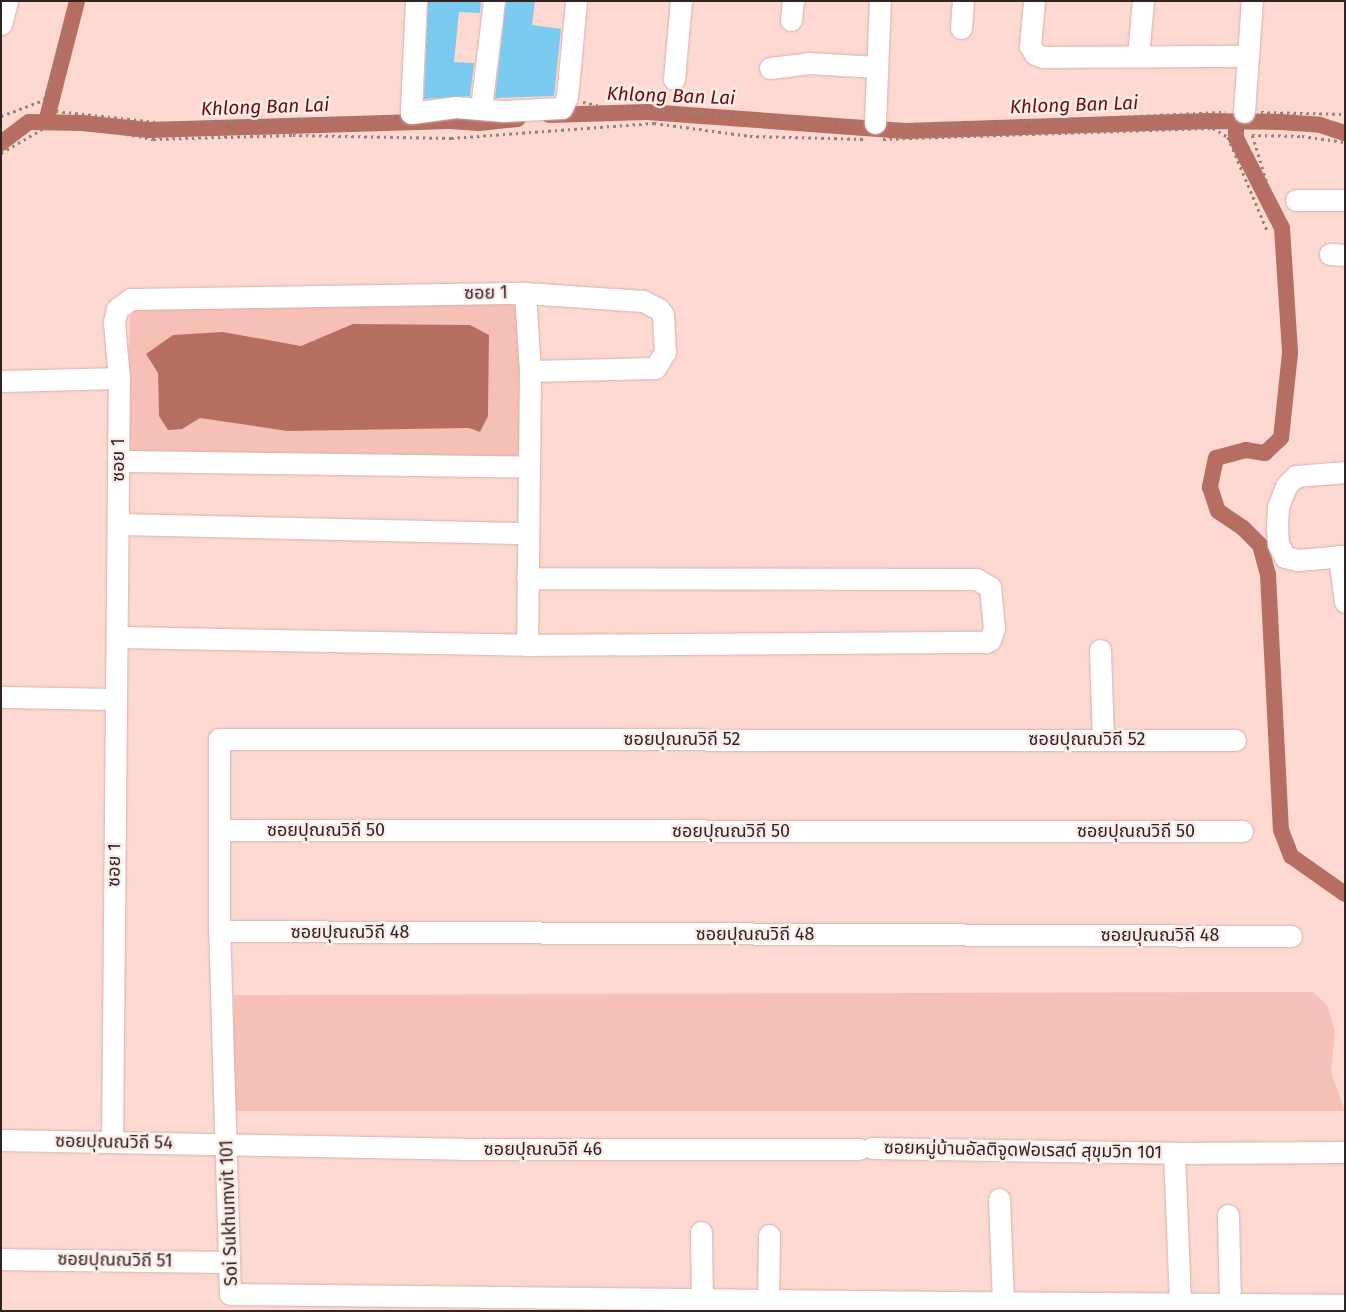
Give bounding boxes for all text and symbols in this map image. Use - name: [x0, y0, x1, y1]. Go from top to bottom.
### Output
- water label: Khlong Ban Lai: [606, 82, 736, 110]
- water label: Khlong Ban Lai: [1009, 91, 1139, 119]
- water label: Khlong Ban Lai: [200, 93, 330, 121]
- street label: ซอย 1: [464, 282, 508, 304]
- street label: ซอย 1: [107, 438, 129, 482]
- street label: ซอยปุณณวิถี 52: [624, 728, 740, 750]
- street label: ซอยปุณณวิถี 52: [1029, 728, 1145, 750]
- street label: ซอยปุณณวิถี 50: [267, 819, 385, 841]
- street label: ซอยปุณณวิถี 50: [672, 820, 790, 842]
- street label: ซอยปุณณวิถี 50: [1077, 820, 1195, 842]
- street label: ซอย 1: [103, 843, 125, 887]
- street label: ซอยปุณณวิถี 48: [291, 921, 409, 943]
- street label: ซอยปุณณวิถี 48: [696, 923, 814, 945]
- street label: ซอยปุณณวิถี 48: [1101, 924, 1219, 946]
- street label: ซอยปุณณวิถี 54: [55, 1130, 173, 1154]
- street label: ซอยหมู่บ้านอัลติจูดฟอเรสต์ สุขุมวิท 101: [884, 1137, 1162, 1163]
- street label: ซอยปุณณวิถี 46: [484, 1138, 602, 1160]
- street label: Soi Sukhumvit 101: [216, 1139, 242, 1287]
- street label: ซอยปุณณวิถี 51: [57, 1248, 173, 1272]

